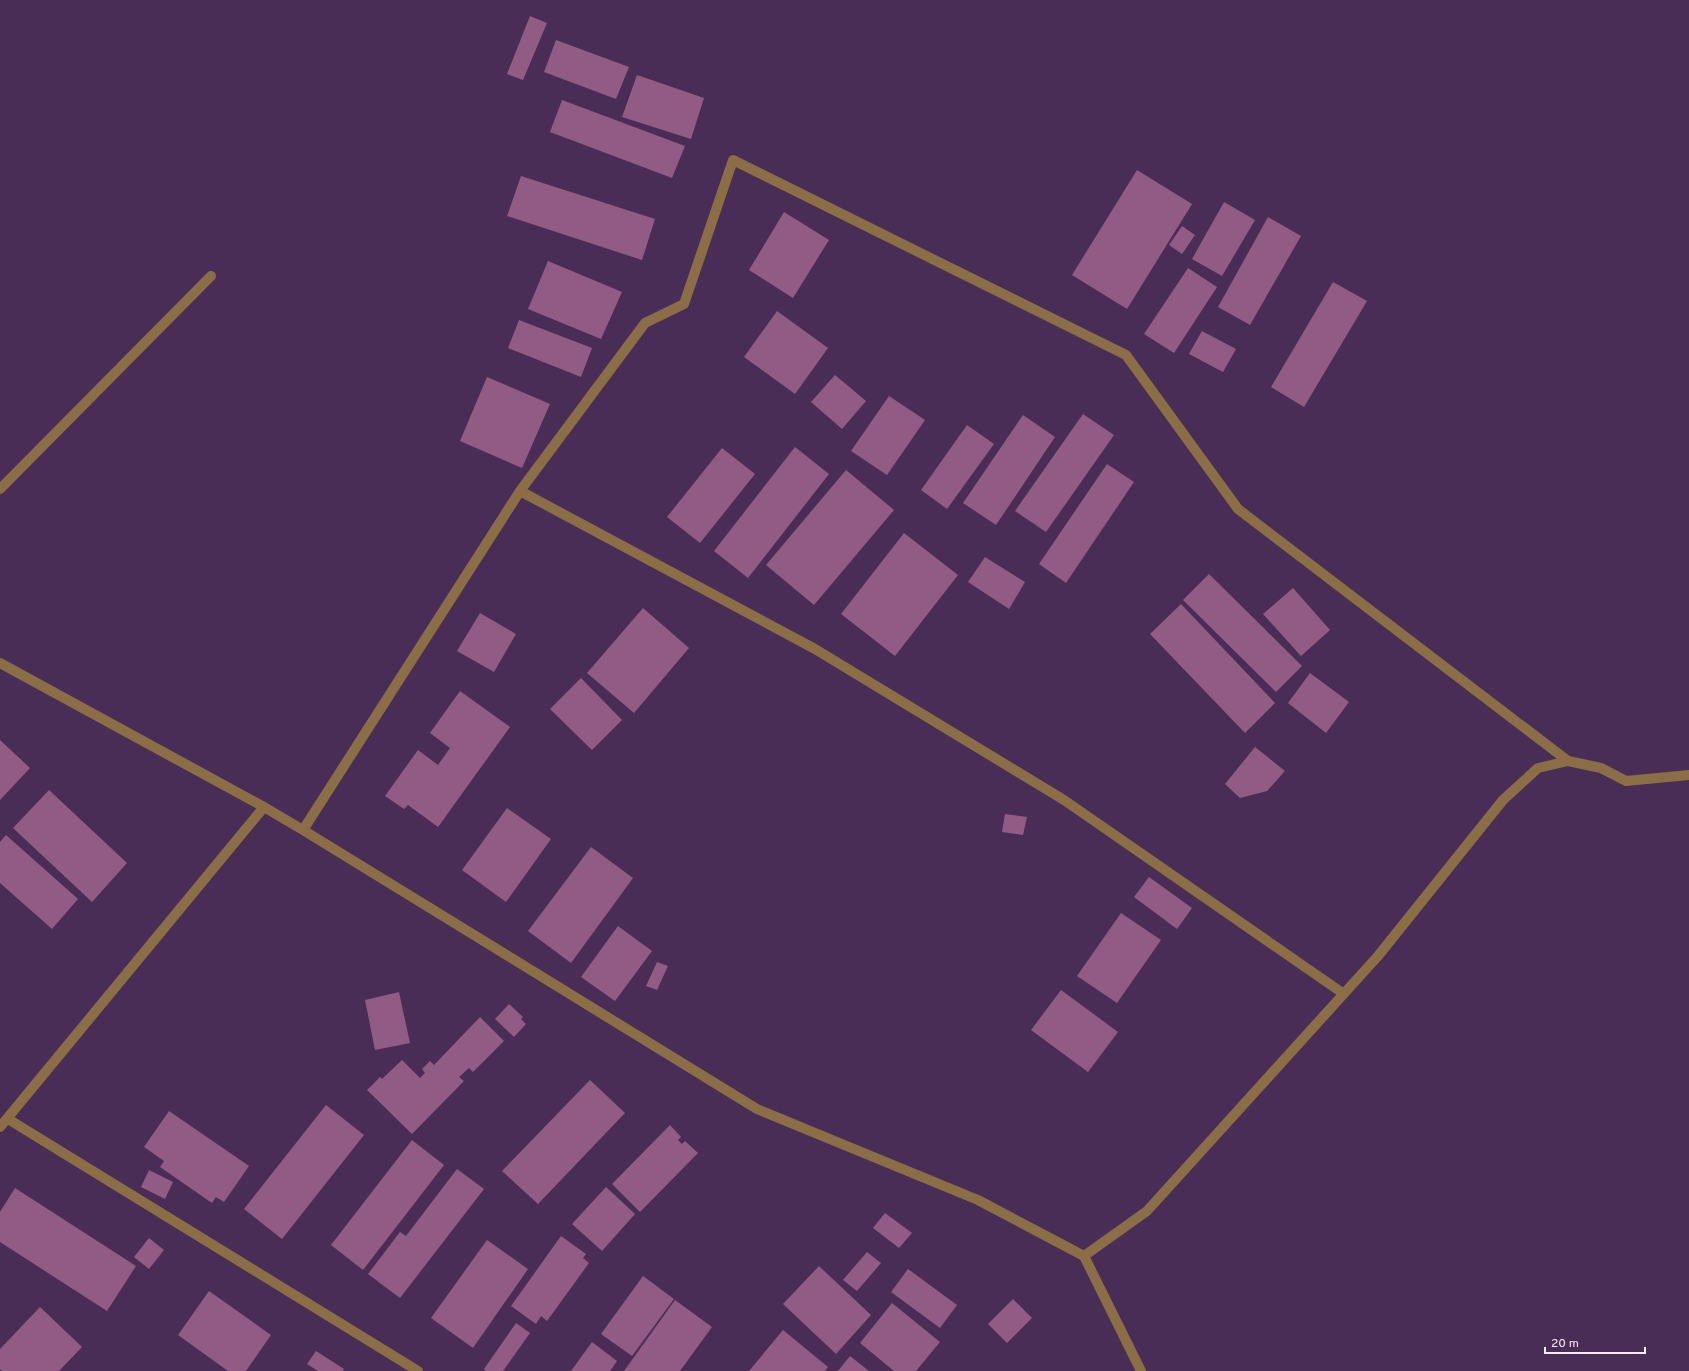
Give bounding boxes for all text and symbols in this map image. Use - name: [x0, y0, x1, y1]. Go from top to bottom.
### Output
- scale bar: [1545, 1329, 1645, 1355]
- text: 20 m: [1551, 1336, 1579, 1352]

